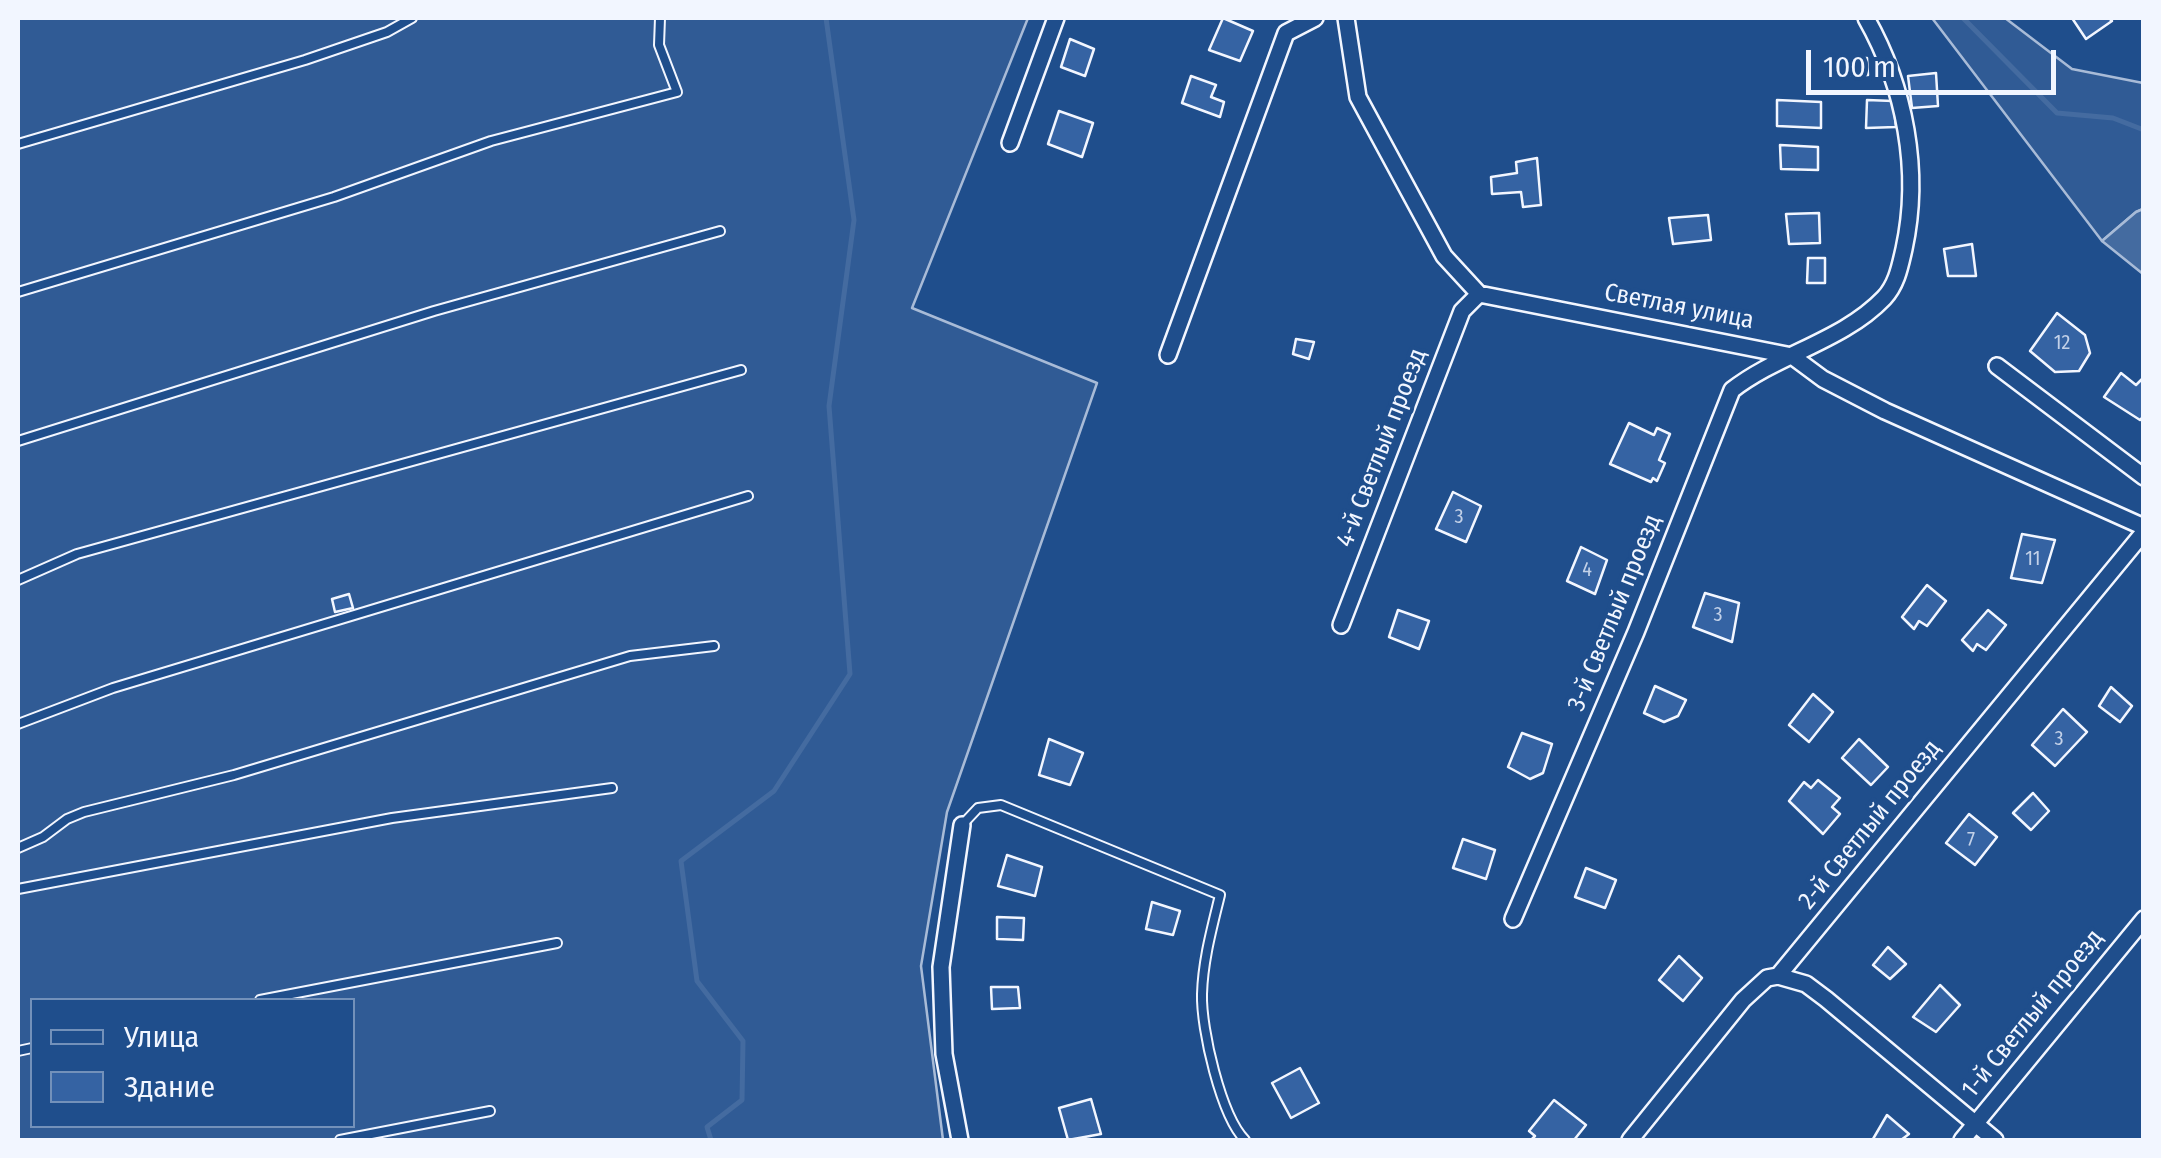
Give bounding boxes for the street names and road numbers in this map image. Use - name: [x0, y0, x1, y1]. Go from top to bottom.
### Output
- street label: Светлая улица: [1602, 278, 1756, 336]
- street label: 4-й Светлый проезд: [1330, 345, 1434, 551]
- street label: 3-й Светлый проезд: [1562, 510, 1668, 716]
- street label: 2-й Светлый проезд: [1793, 734, 1947, 916]
- street label: 1-й Светлый проезд: [1956, 924, 2110, 1104]

